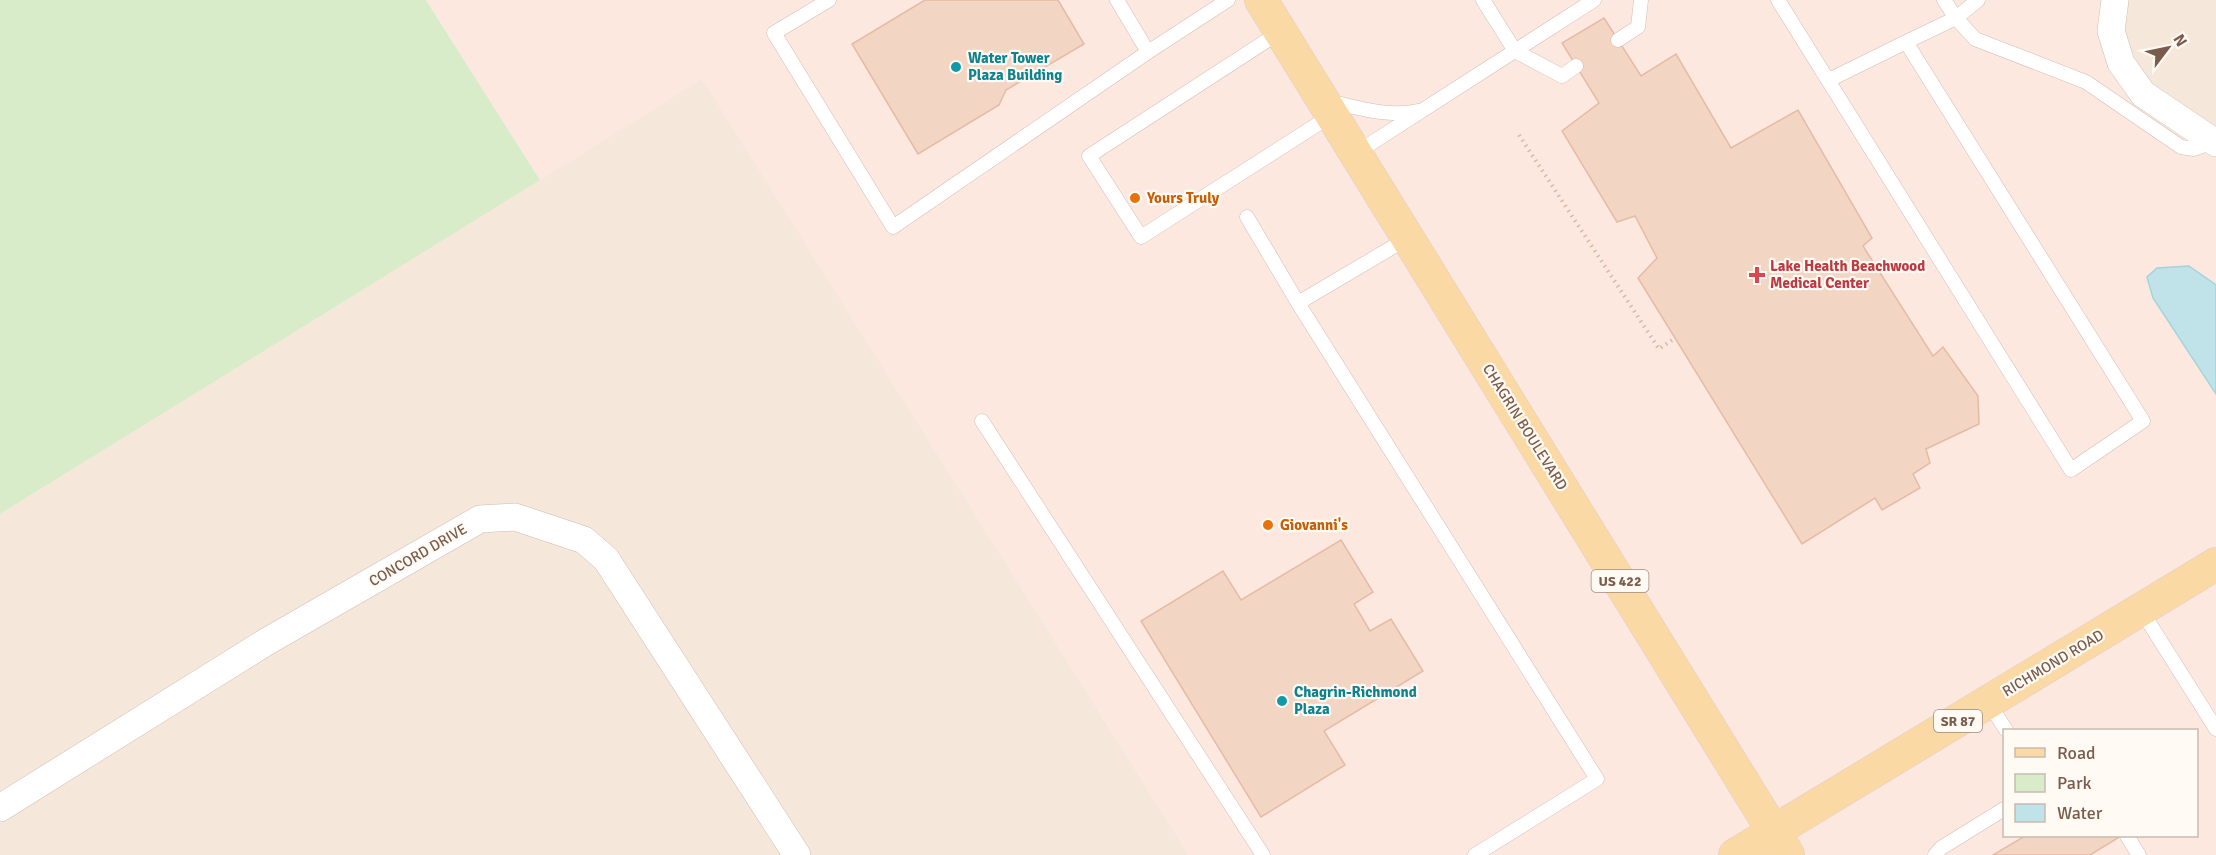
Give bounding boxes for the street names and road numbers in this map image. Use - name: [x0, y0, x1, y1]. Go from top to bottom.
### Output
- street label: CHAGRIN BOULEVARD: [1479, 361, 1571, 493]
- street label: CONCORD DRIVE: [366, 520, 470, 590]
- road number: US 422: [1592, 570, 1648, 592]
- street label: RICHMOND ROAD: [1999, 626, 2107, 700]
- road number: SR 87: [1934, 710, 1982, 732]

